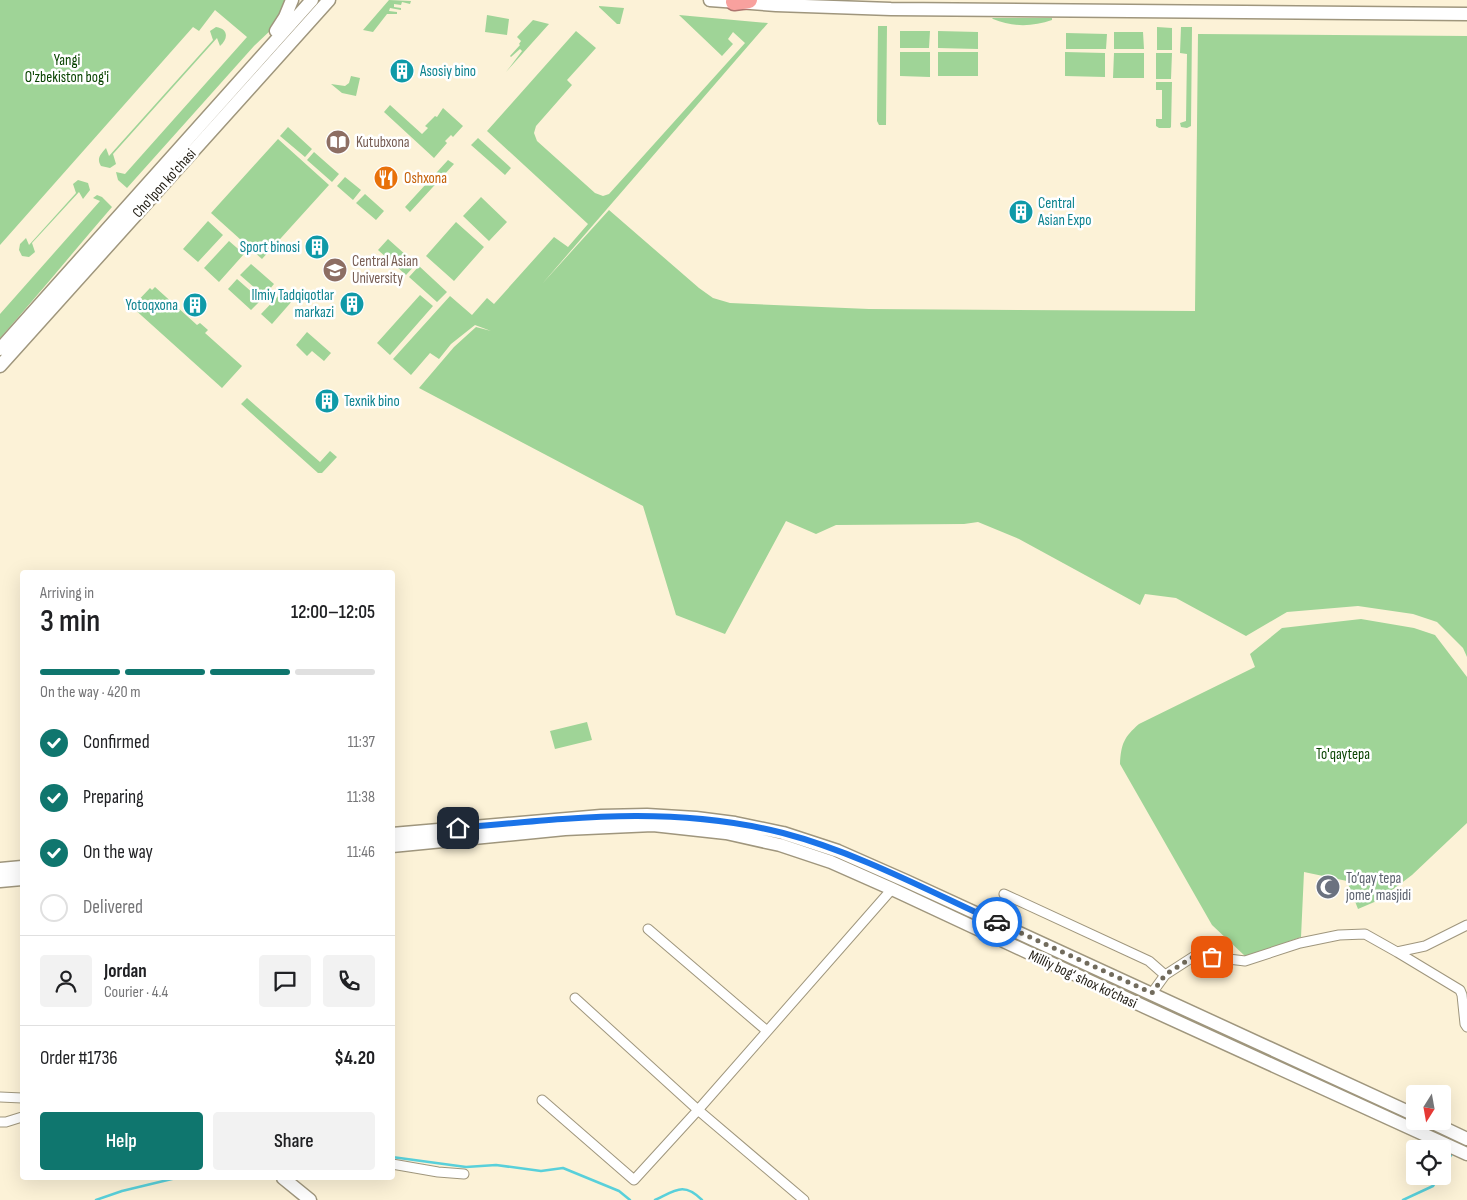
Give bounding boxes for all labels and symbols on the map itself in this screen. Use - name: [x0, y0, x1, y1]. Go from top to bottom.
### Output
- park label: Yangi O'zbekiston bog'i: [25, 51, 109, 87]
- building icon: Asosiy bino: [389, 58, 415, 84]
- place label: Asosiy bino: [419, 62, 476, 81]
- library icon: Kutubxona: [325, 129, 351, 155]
- place label: Kutubxona: [356, 133, 410, 152]
- street label: Cho'lpon ko'chasi: [128, 145, 201, 222]
- restaurant icon: Oshxona: [373, 165, 399, 191]
- place label: Oshxona: [404, 169, 447, 188]
- place label: Central Asian Expo: [1037, 194, 1091, 230]
- building icon: Central Asian Expo: [1008, 199, 1034, 225]
- building icon: Sport binosi: [304, 234, 330, 260]
- place label: Sport binosi: [240, 238, 300, 257]
- place label: Central Asian University: [352, 252, 418, 288]
- school or university icon: Central Asian University: [322, 257, 348, 283]
- place label: Ilmiy Tadqiqotlar markazi: [252, 286, 335, 322]
- building icon: Ilmiy Tadqiqotlar markazi: [339, 291, 365, 317]
- building icon: Yotoqxona: [182, 292, 208, 318]
- place label: Yotoqxona: [126, 296, 178, 315]
- building icon: Texnik bino: [314, 388, 340, 414]
- place label: Texnik bino: [344, 392, 400, 411]
- park label: To'qaytepa: [1316, 745, 1370, 764]
- pin: [437, 807, 479, 849]
- place label: To‘qay tepa jome’ masjidi: [1345, 869, 1411, 905]
- mosque icon: To‘qay tepa jome’ masjidi: [1315, 874, 1341, 900]
- courier: [972, 897, 1022, 947]
- pin: [1191, 936, 1233, 978]
- street label: Milliy bog‘ shox ko‘chasi: [1025, 946, 1140, 1013]
- north arrow: [1406, 1085, 1451, 1130]

